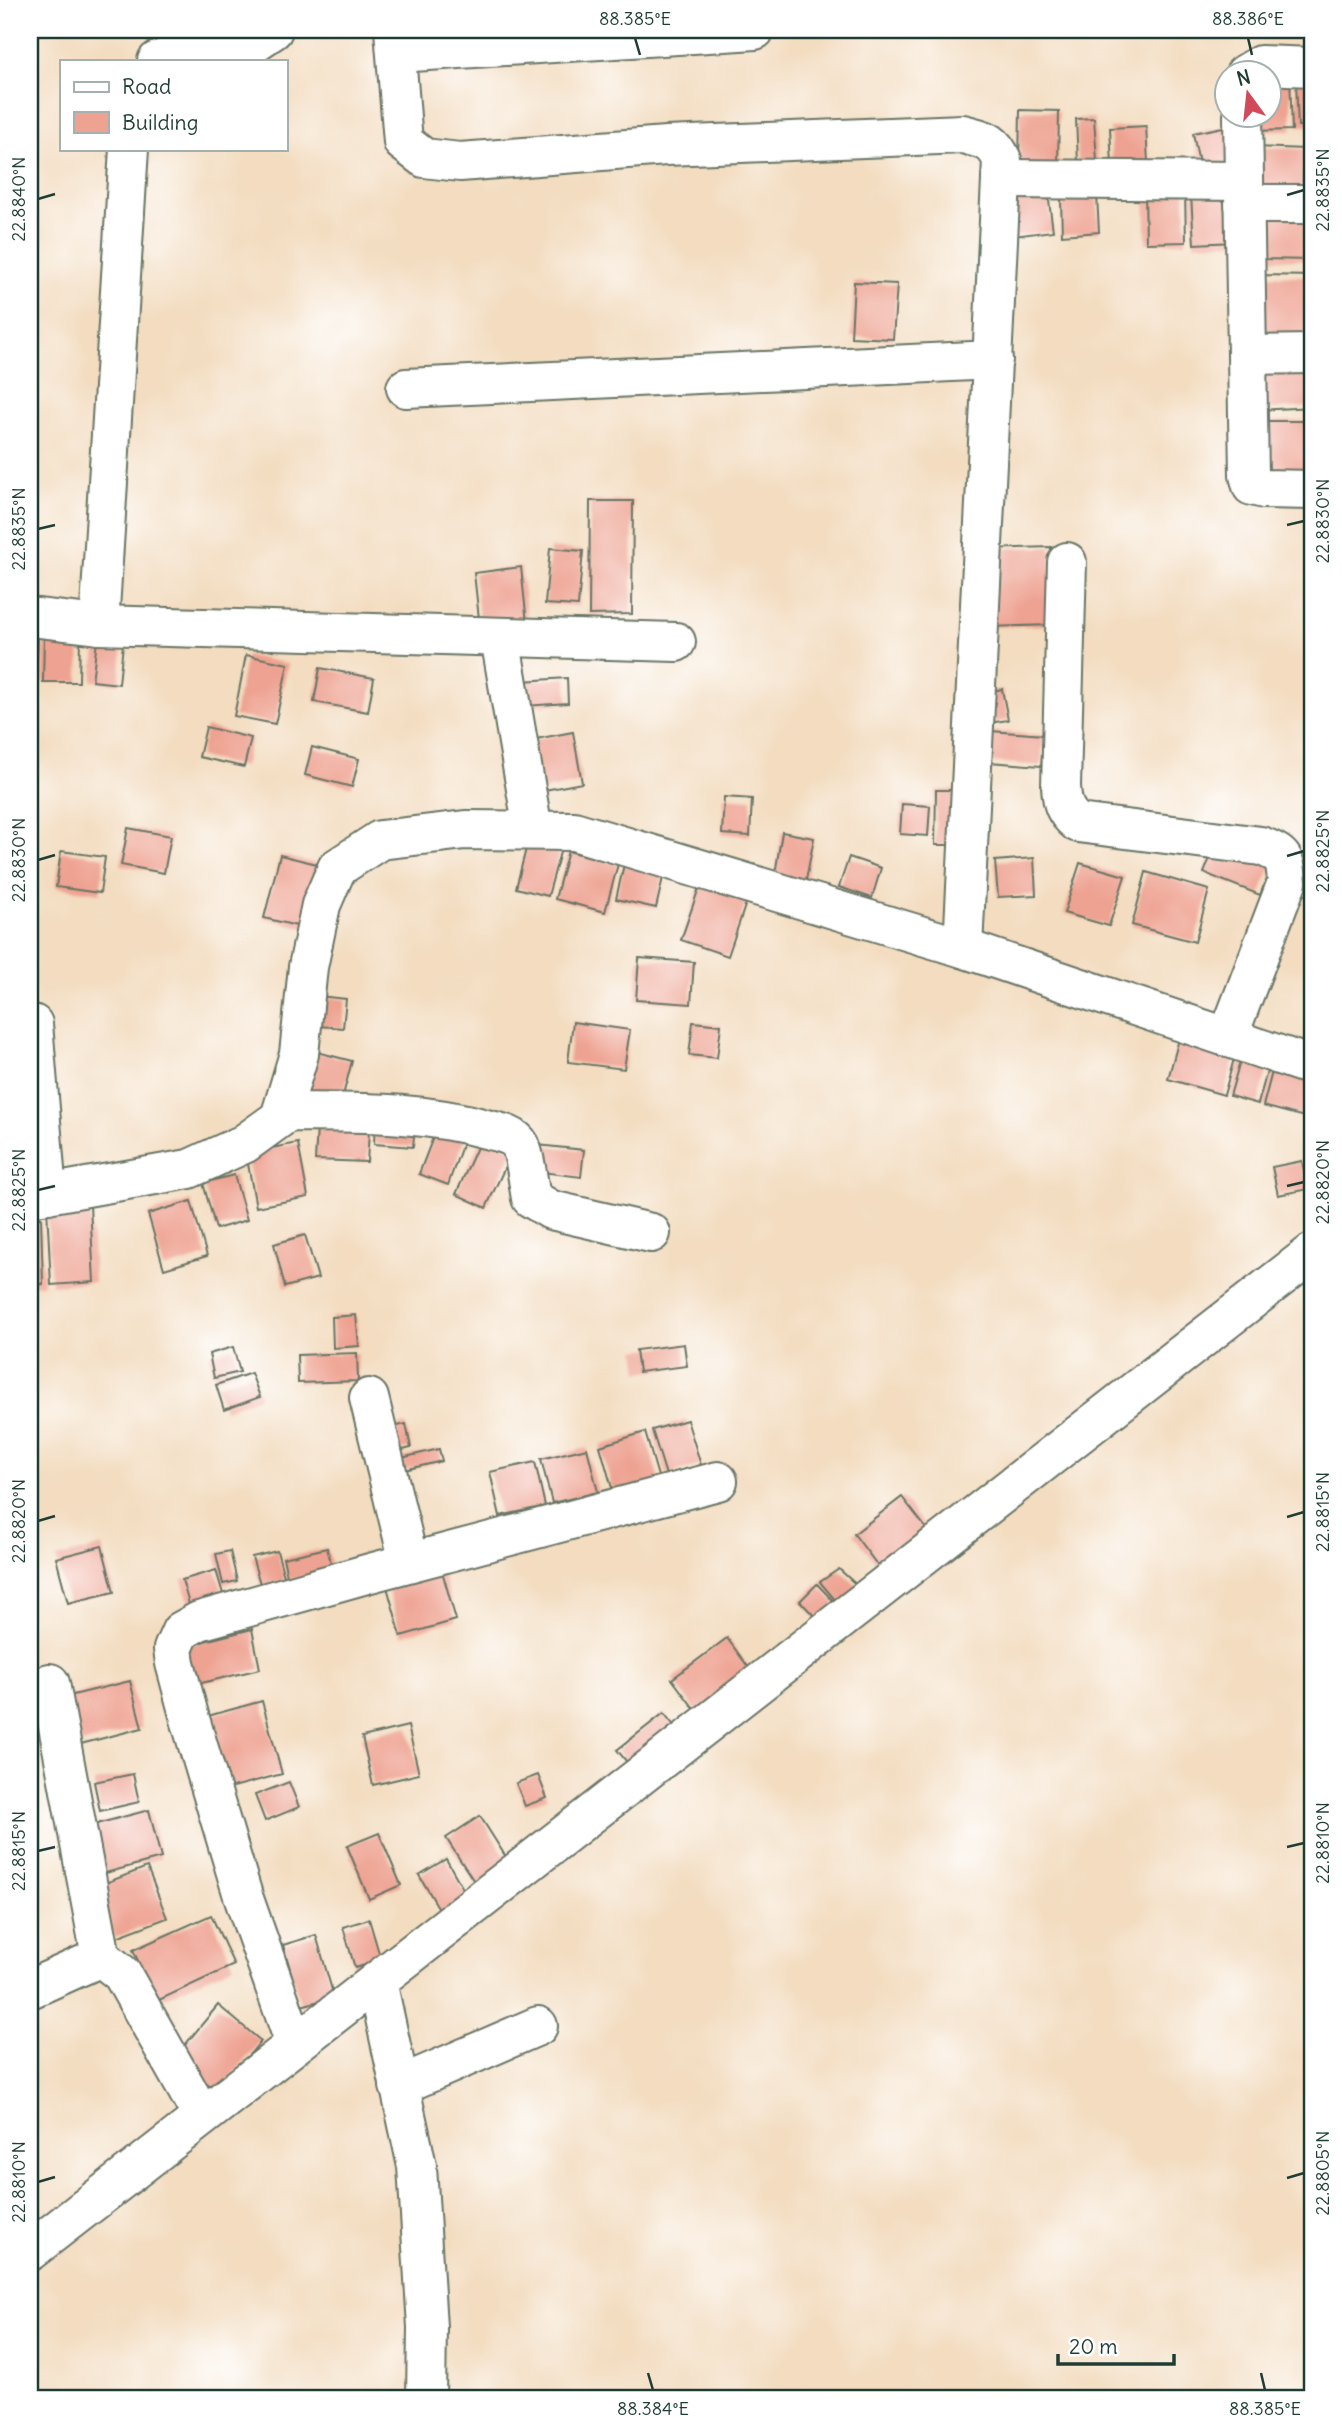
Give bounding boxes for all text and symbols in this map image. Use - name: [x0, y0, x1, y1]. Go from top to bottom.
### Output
- text: 88.385°E: [599, 7, 671, 30]
- text: 88.386°E: [1212, 7, 1284, 30]
- legend: [60, 60, 287, 150]
- north arrow: [1212, 60, 1282, 130]
- text: N: [1234, 64, 1253, 91]
- text: Road: [122, 73, 171, 100]
- text: Building: [122, 109, 198, 136]
- text: 22.8835°N: [1311, 148, 1334, 232]
- text: 22.8840°N: [7, 157, 30, 241]
- text: 22.8830°N: [1311, 479, 1334, 563]
- text: 22.8835°N: [7, 487, 30, 571]
- text: 22.8825°N: [1311, 810, 1334, 892]
- text: 22.8830°N: [7, 818, 30, 902]
- text: 22.8820°N: [1311, 1140, 1334, 1224]
- text: 22.8825°N: [7, 1149, 30, 1231]
- text: 22.8815°N: [1311, 1472, 1334, 1552]
- text: 22.8820°N: [7, 1479, 30, 1563]
- text: 22.8810°N: [1311, 1802, 1334, 1884]
- text: 22.8815°N: [7, 1811, 30, 1891]
- text: 22.8805°N: [1311, 2131, 1334, 2215]
- text: 22.8810°N: [7, 2141, 30, 2223]
- scale bar: [1058, 2323, 1174, 2367]
- text: 20 m: [1069, 2333, 1118, 2360]
- text: 88.384°E: [617, 2397, 689, 2420]
- text: 88.385°E: [1229, 2397, 1301, 2420]

